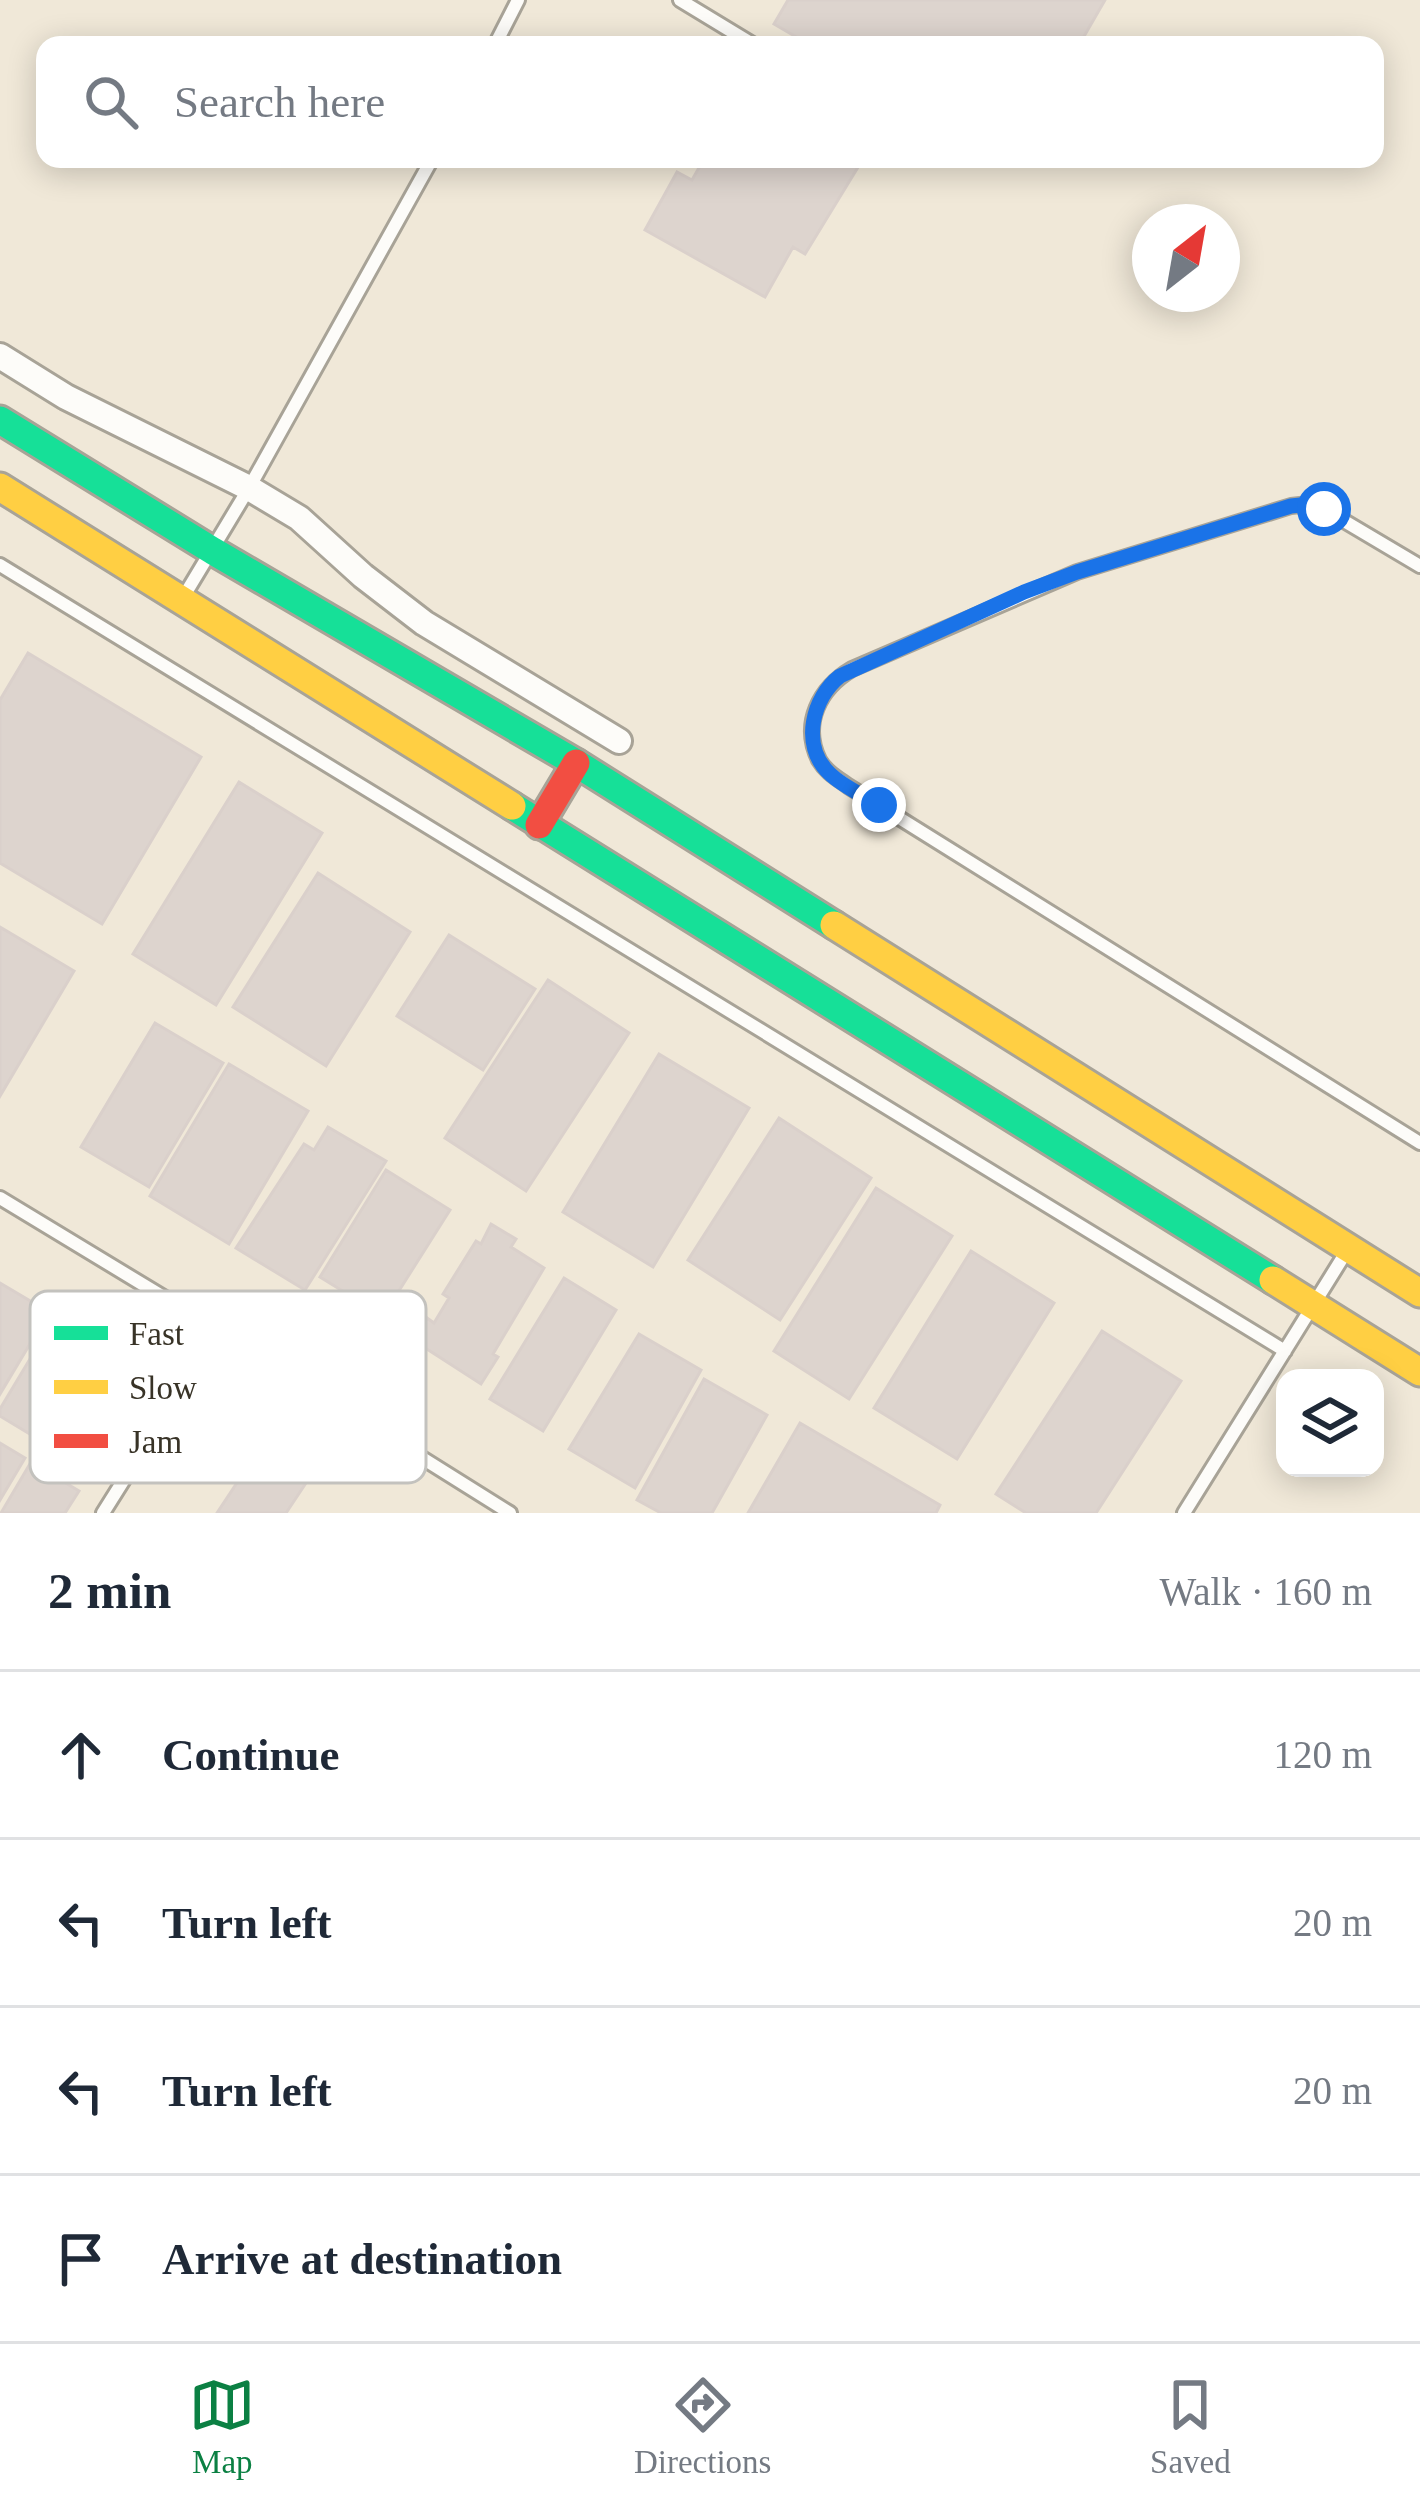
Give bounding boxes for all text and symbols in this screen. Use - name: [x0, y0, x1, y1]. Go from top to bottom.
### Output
- search box: [36, 36, 1384, 168]
- icon: search: [78, 69, 144, 135]
- text: Search here: [174, 77, 385, 127]
- north arrow: [1132, 204, 1240, 312]
- route start: [1297, 482, 1351, 536]
- route end: [852, 778, 906, 832]
- legend: [30, 1291, 426, 1483]
- text: Fast: [129, 1316, 184, 1352]
- map controls: [1276, 1369, 1384, 1477]
- button: layers: [1276, 1369, 1384, 1477]
- text: Slow: [129, 1370, 197, 1406]
- text: Jam: [129, 1424, 182, 1460]
- text: 2 min: [48, 1563, 171, 1619]
- text: Walk · 160 m: [1160, 1570, 1372, 1613]
- icon: ahead: [48, 1722, 114, 1788]
- text: Continue: [162, 1730, 340, 1780]
- text: 120 m: [1273, 1733, 1372, 1776]
- icon: left: [48, 1890, 114, 1956]
- text: Turn left: [162, 1898, 332, 1948]
- text: 20 m: [1293, 1901, 1372, 1944]
- icon: left: [48, 2058, 114, 2124]
- text: Turn left: [162, 2066, 332, 2116]
- text: 20 m: [1293, 2069, 1372, 2112]
- icon: arrive: [48, 2226, 114, 2292]
- text: Arrive at destination: [162, 2234, 562, 2284]
- tab: Map: [189, 2372, 255, 2481]
- tab: Directions: [634, 2372, 771, 2481]
- tab: Saved: [1150, 2372, 1231, 2481]

